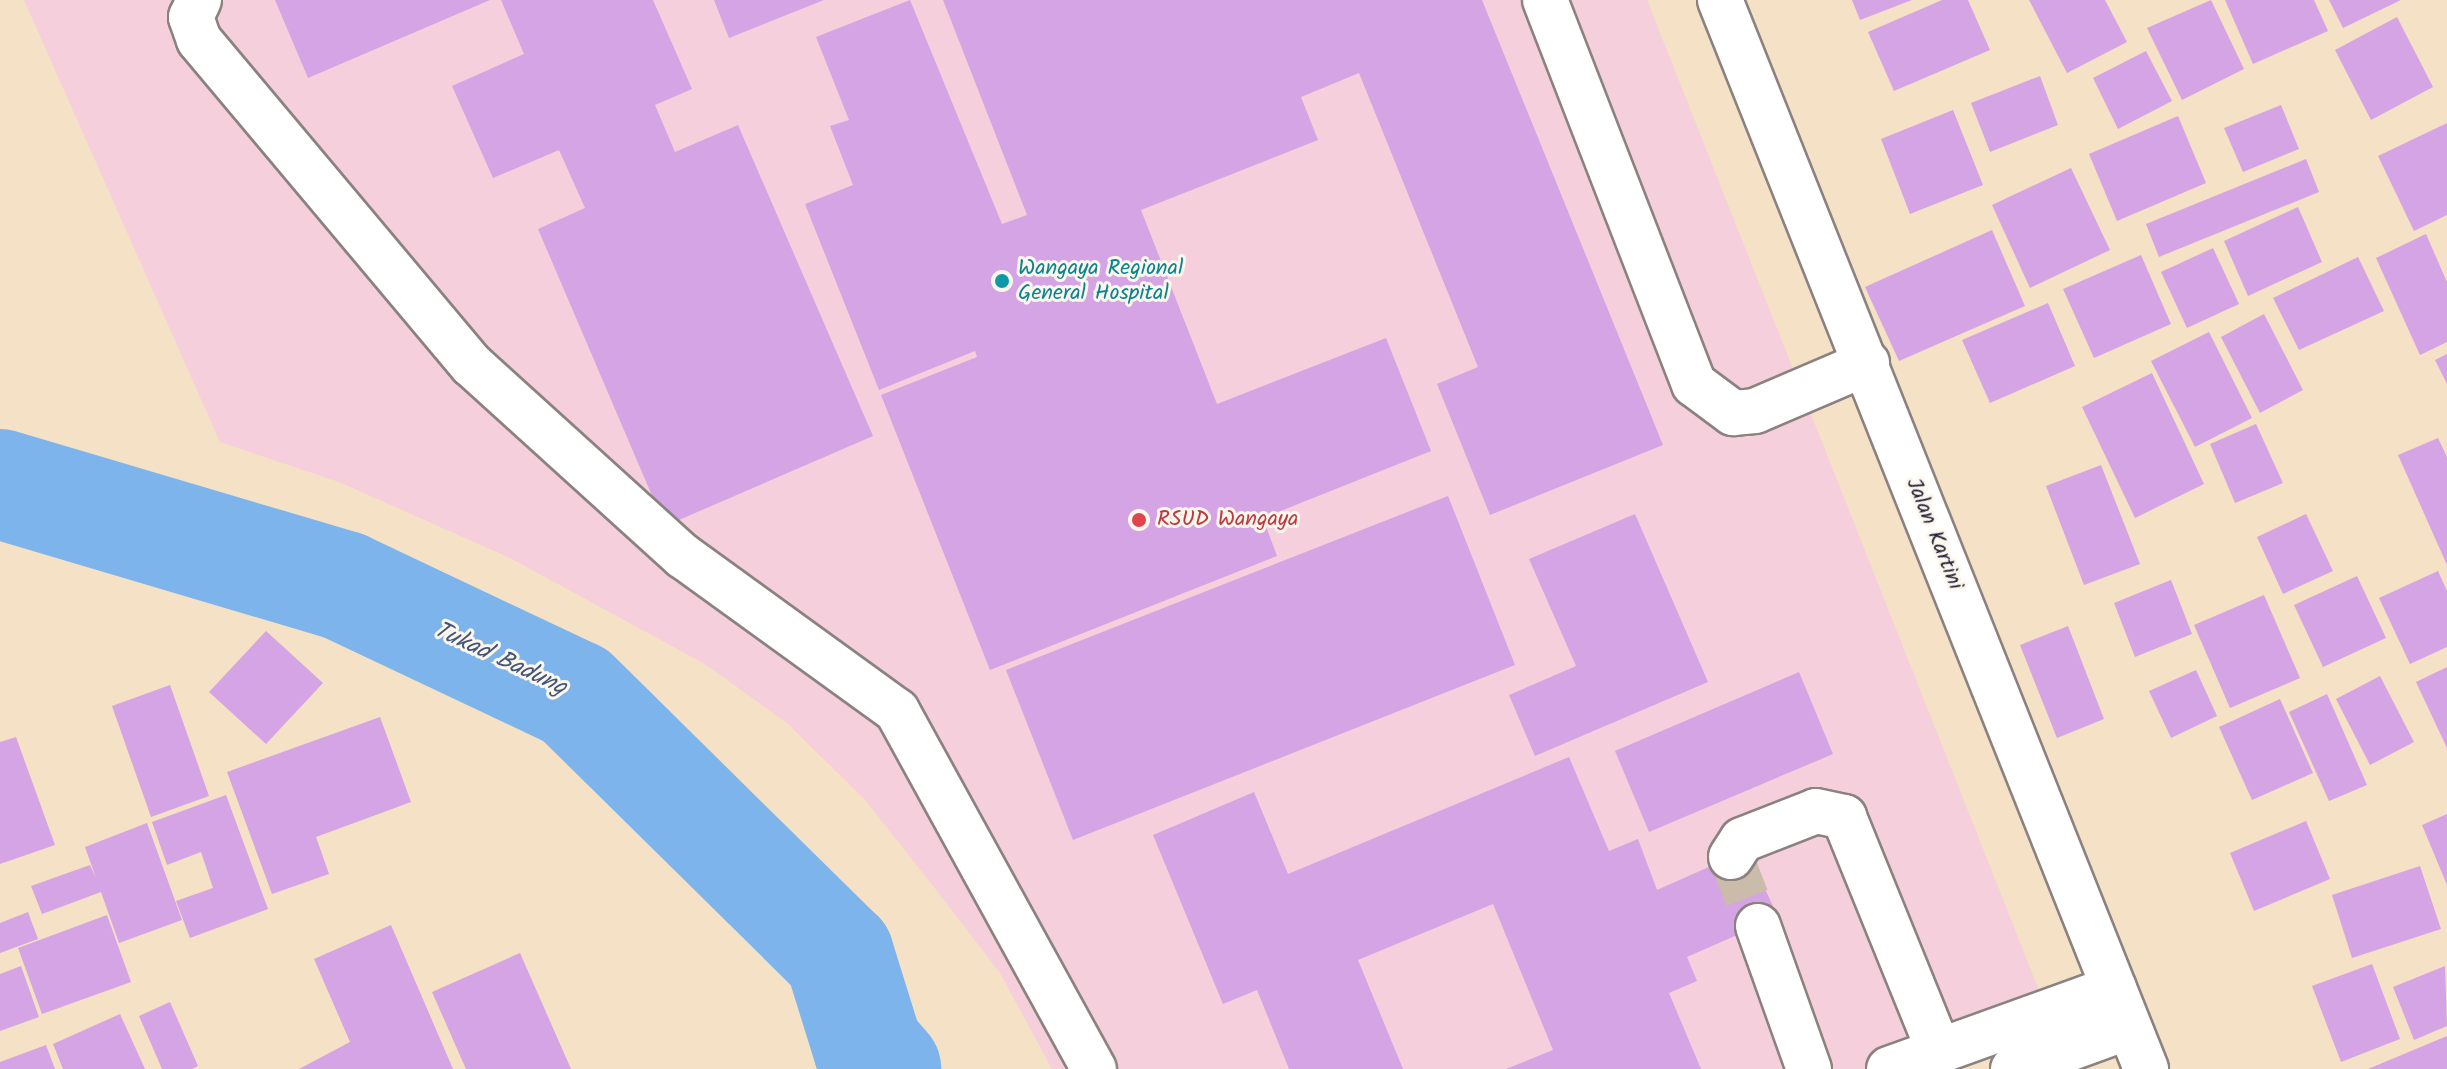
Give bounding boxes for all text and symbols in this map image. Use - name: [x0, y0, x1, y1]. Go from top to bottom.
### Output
- place label: Wangaya Regional General Hospital: [1018, 255, 1183, 306]
- marker: Wangaya Regional General Hospital: [993, 272, 1011, 290]
- street label: Jalan Kartini: [1900, 474, 1968, 594]
- place label: RSUD Wangaya: [1157, 507, 1298, 533]
- marker: RSUD Wangaya: [1128, 509, 1150, 531]
- water label: Tukad Badung: [429, 616, 571, 702]

